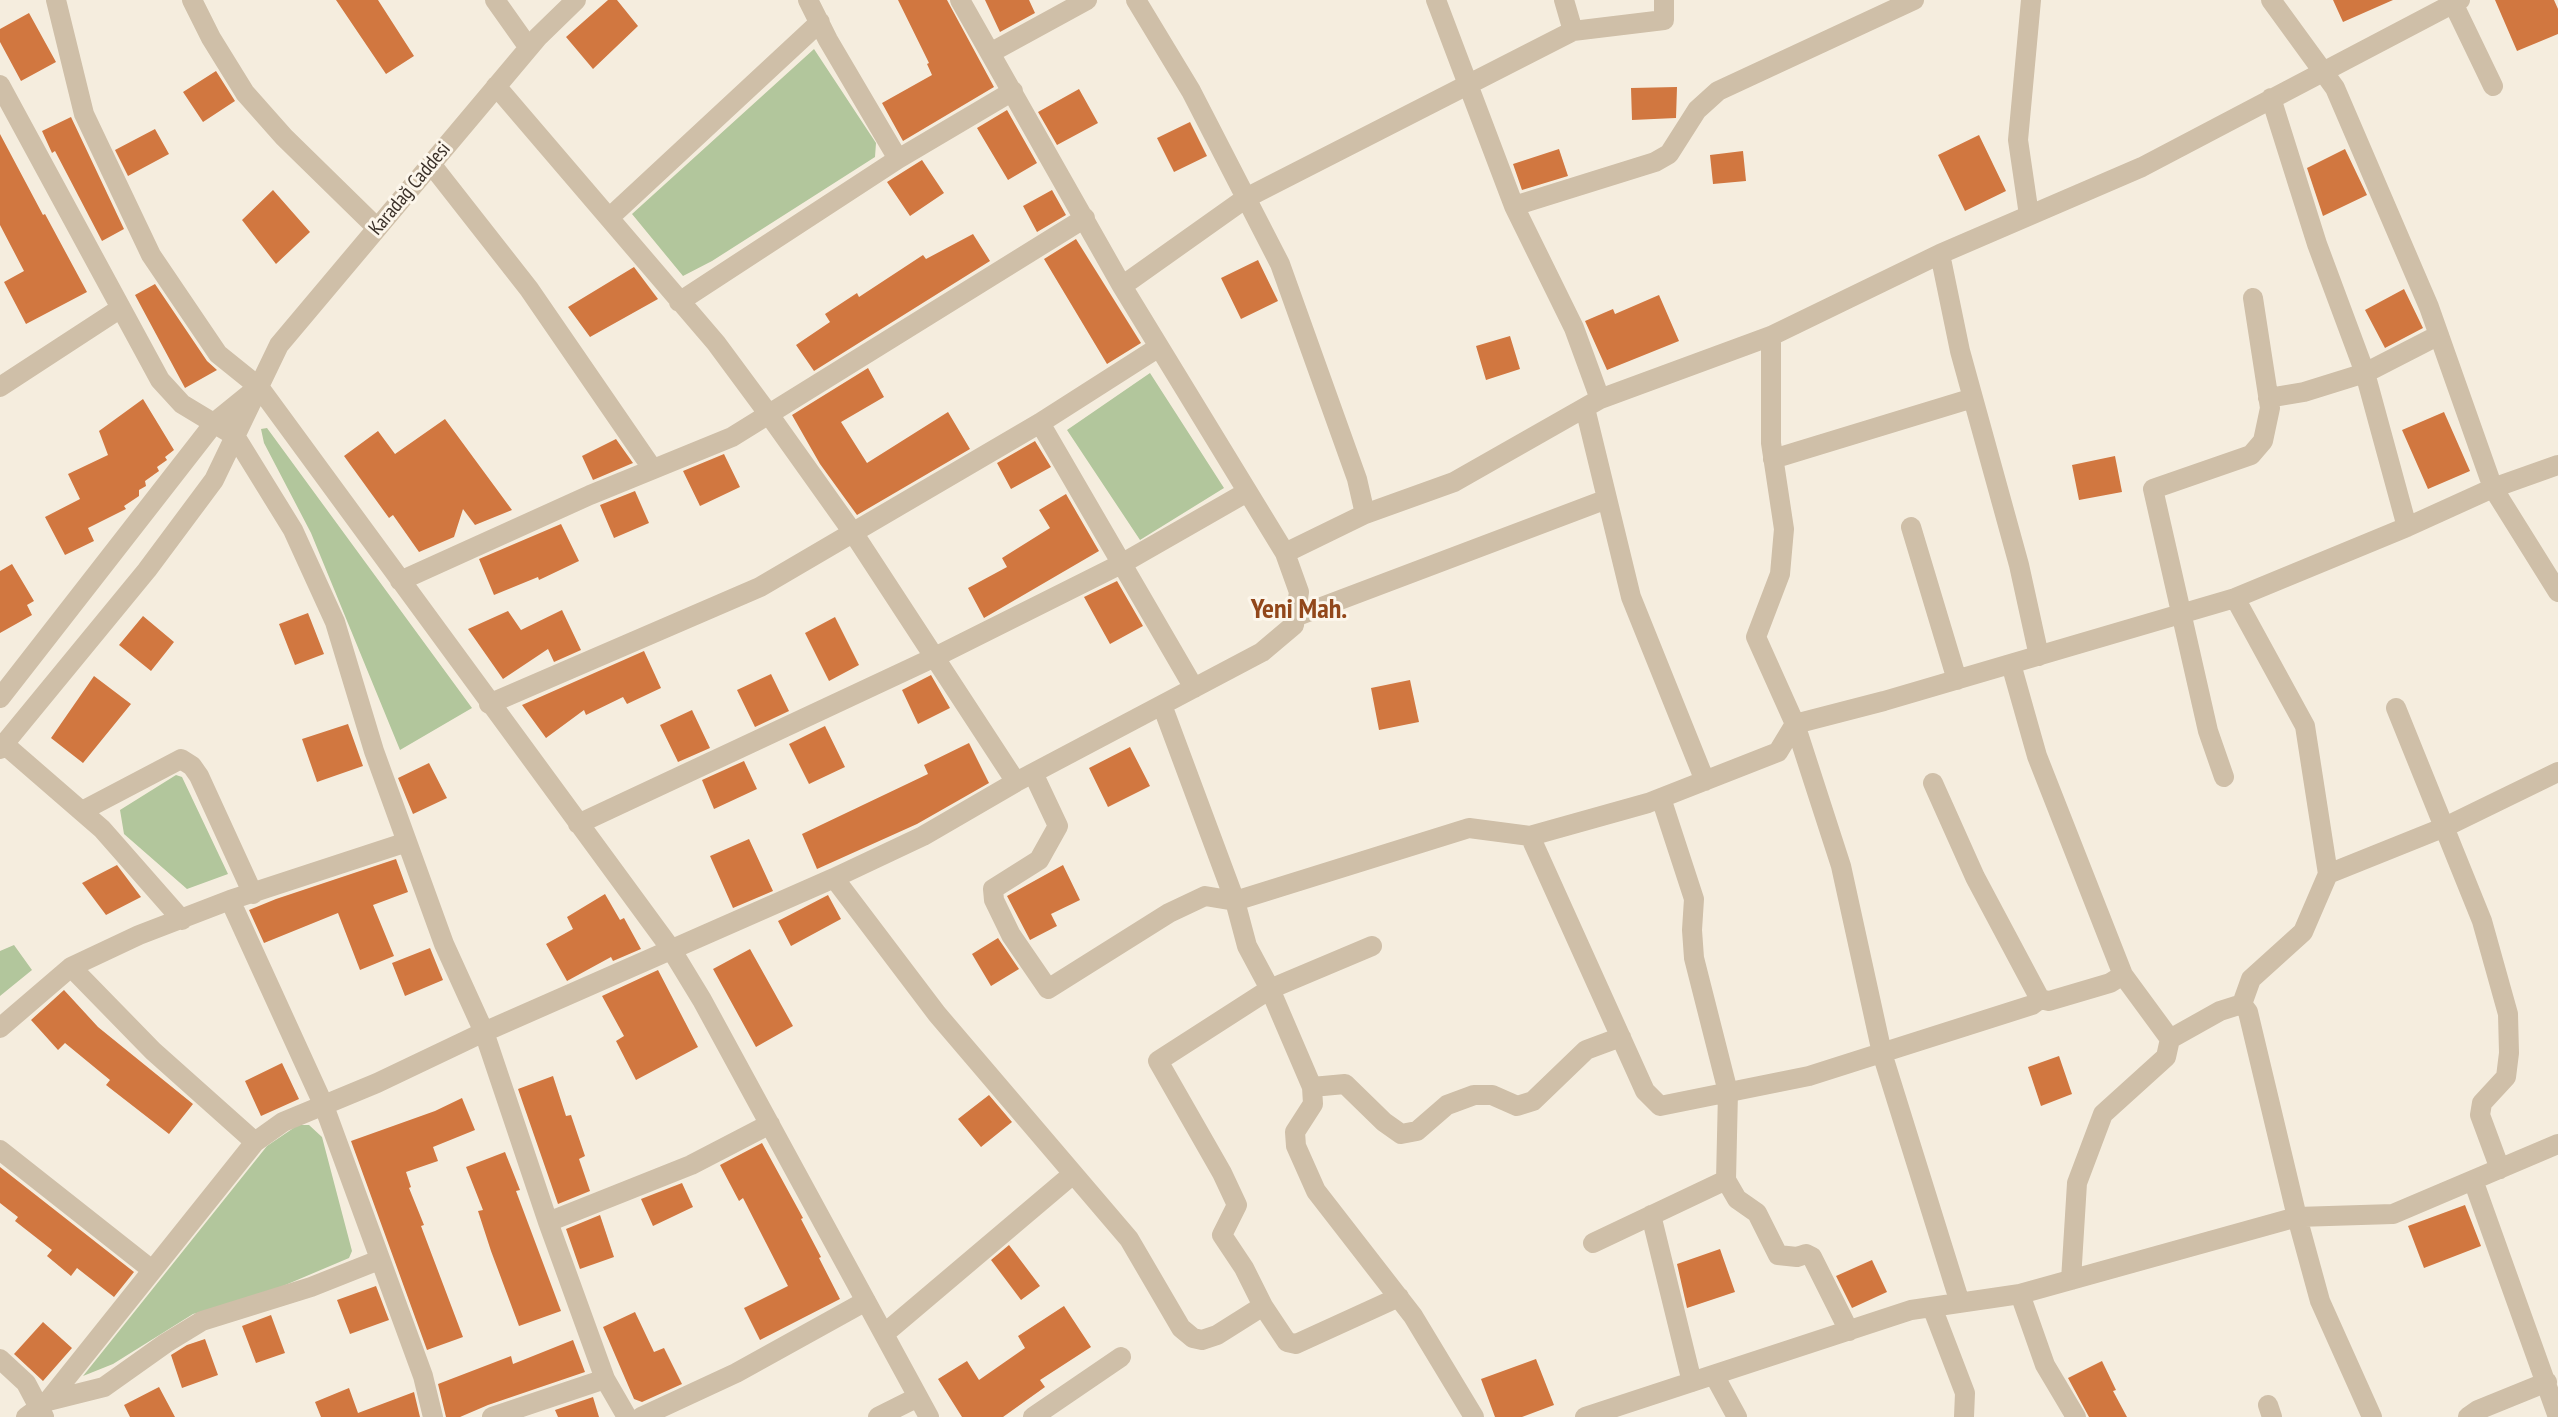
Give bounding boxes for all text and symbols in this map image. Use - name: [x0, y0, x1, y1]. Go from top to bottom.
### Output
- street label: Karadağ Caddesi: [364, 138, 456, 240]
- district label: Yeni Mah.: [1251, 593, 1347, 627]

